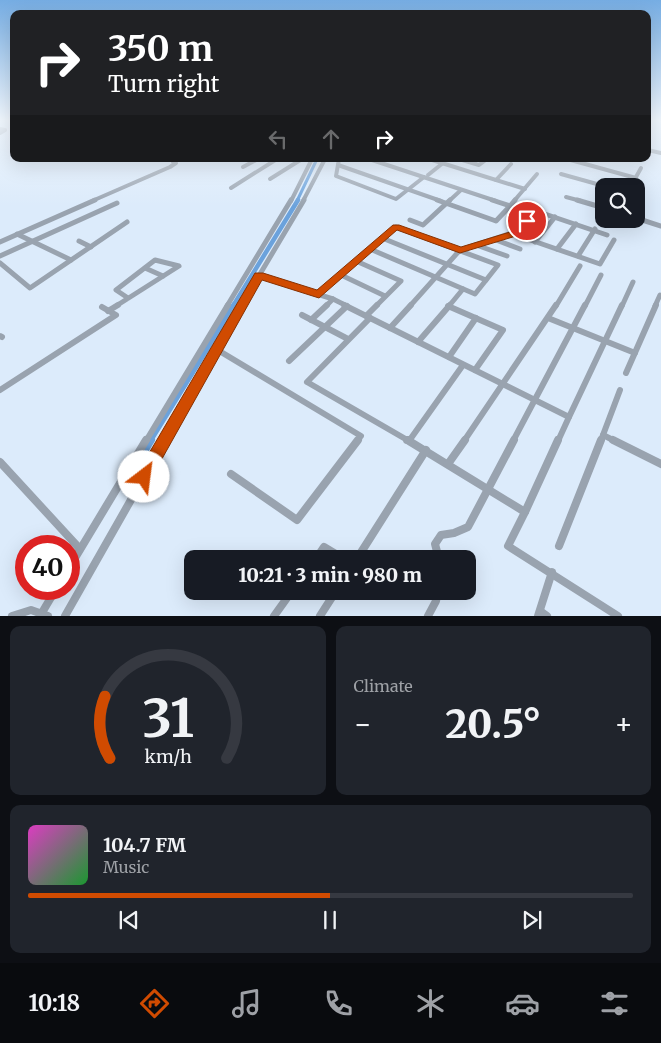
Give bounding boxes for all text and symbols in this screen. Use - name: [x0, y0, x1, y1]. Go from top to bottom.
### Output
- text: 350 m: [108, 27, 213, 71]
- icon: right: [25, 30, 90, 95]
- text: Turn right: [108, 70, 219, 98]
- icon: left: [264, 125, 292, 153]
- icon: ahead: [317, 125, 345, 153]
- icon: right: [370, 125, 398, 153]
- map controls: [595, 178, 645, 228]
- button: search: [595, 178, 645, 228]
- pin: [506, 200, 548, 242]
- icon: arrive: [513, 207, 541, 235]
- position arrow: [117, 450, 169, 502]
- speed limit sign: 40: [15, 535, 80, 600]
- text: 10:21 · 3 min · 980 m: [238, 563, 422, 587]
- text: Climate: [354, 676, 413, 696]
- text: 31: [142, 686, 194, 751]
- text: 20.5°: [445, 701, 541, 748]
- text: −: [354, 706, 372, 742]
- text: +: [614, 706, 633, 742]
- text: km/h: [144, 745, 192, 768]
- text: 104.7 FM: [103, 833, 186, 857]
- text: Music: [103, 857, 149, 877]
- icon: previous: [115, 906, 143, 934]
- icon: pause: [316, 906, 344, 934]
- icon: next: [518, 906, 546, 934]
- icon: directions: [137, 986, 172, 1021]
- icon: music: [229, 986, 264, 1021]
- icon: phone: [321, 986, 356, 1021]
- icon: climate: [413, 986, 448, 1021]
- icon: car: [505, 986, 540, 1021]
- icon: filters: [597, 986, 632, 1021]
- text: 10:18: [29, 989, 80, 1017]

